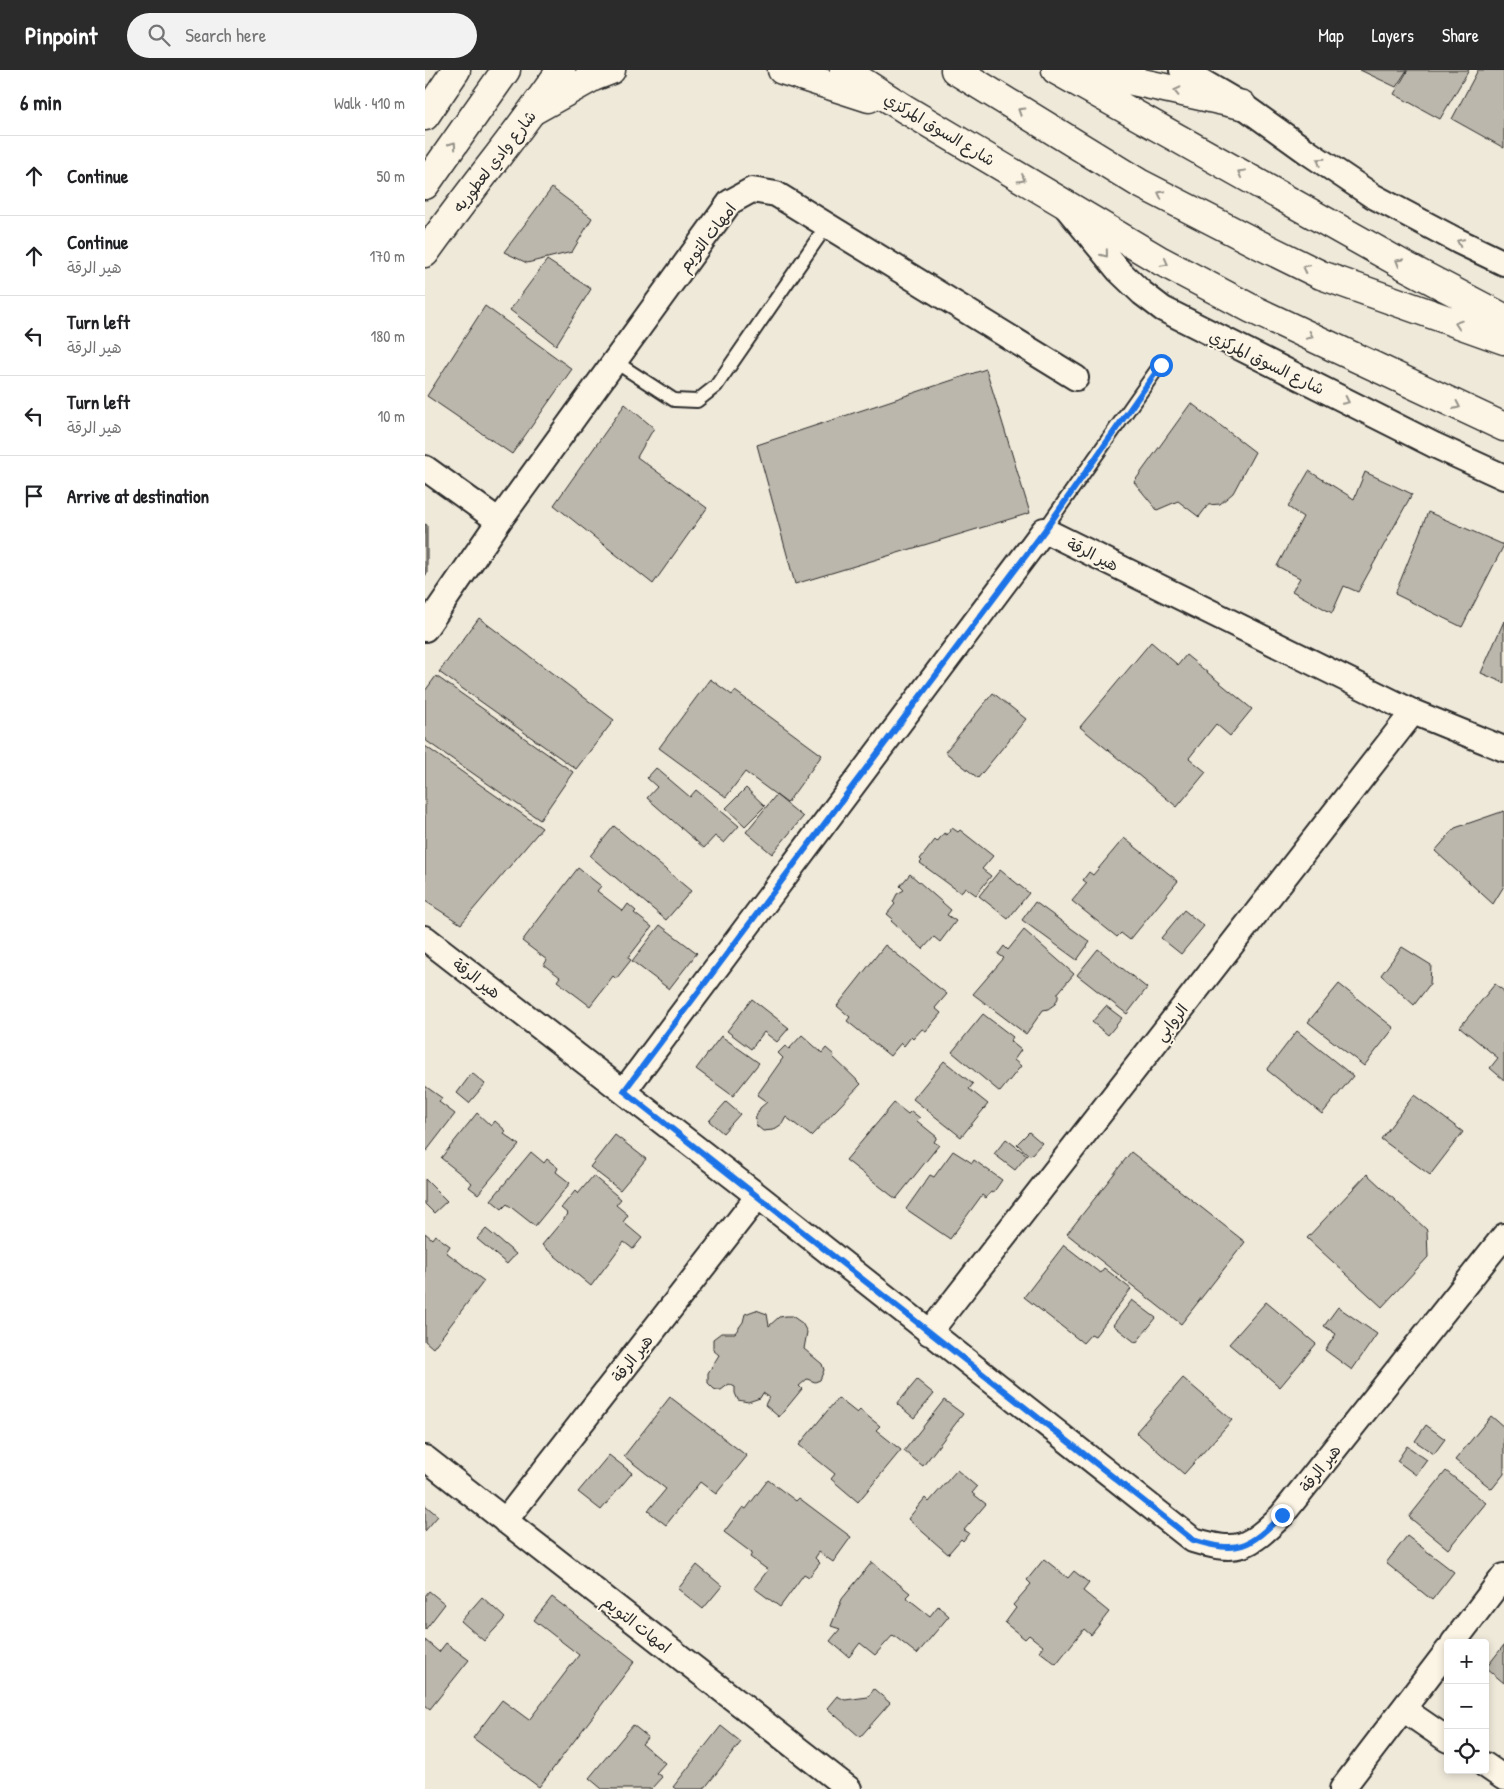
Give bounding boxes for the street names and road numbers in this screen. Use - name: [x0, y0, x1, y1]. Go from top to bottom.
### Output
- street label: شارع السوق المركزي: [880, 87, 999, 172]
- street label: شارع وادي لعطوريه: [447, 106, 542, 217]
- street label: امهات التويم: [673, 198, 743, 277]
- street label: شارع السوق المركزي: [1205, 325, 1328, 400]
- street label: هير الرقة: [1064, 532, 1122, 576]
- street label: هير الرقة: [448, 953, 506, 1003]
- street label: الروابي: [1149, 999, 1196, 1048]
- street label: هير الرقة: [606, 1330, 658, 1386]
- street label: هير الرقة: [1294, 1440, 1346, 1496]
- street label: امهات التويم: [597, 1590, 676, 1660]

